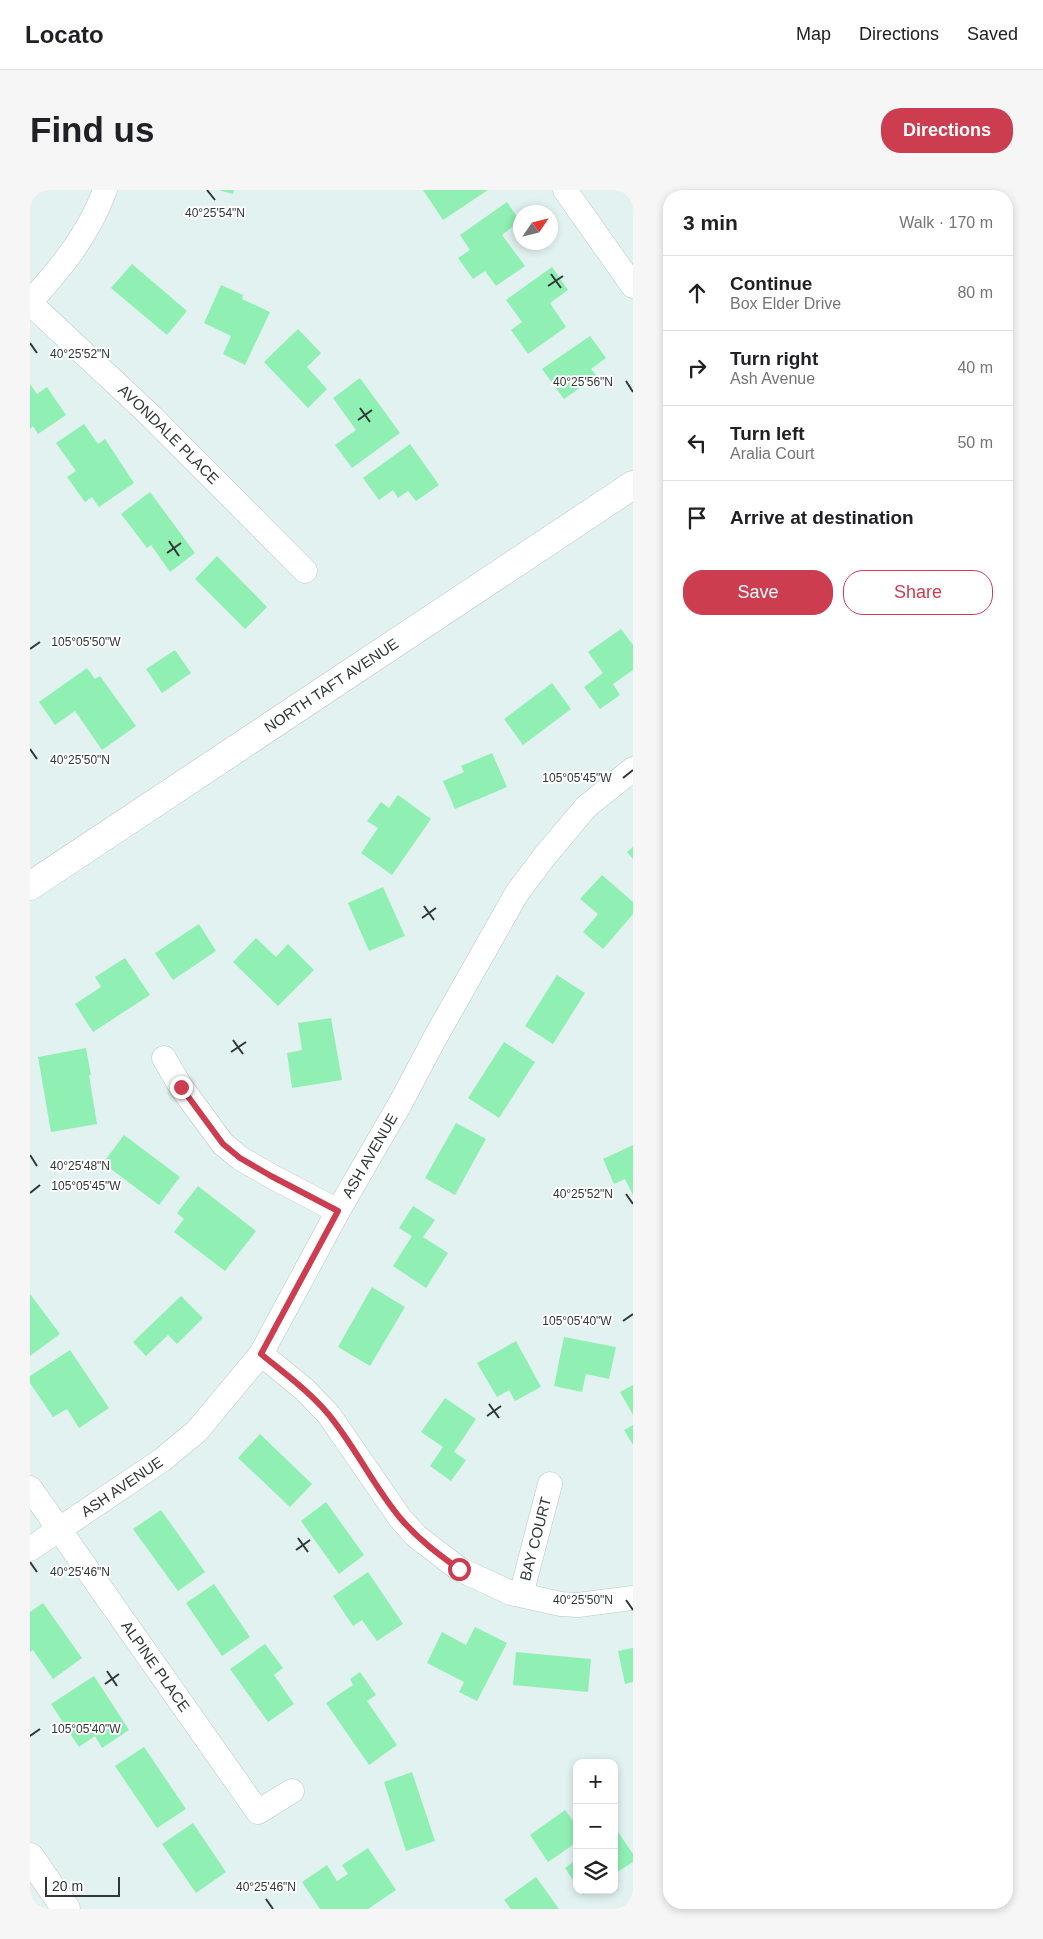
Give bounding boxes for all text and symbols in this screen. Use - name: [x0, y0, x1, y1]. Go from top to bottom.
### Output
- text: Locato: [25, 21, 104, 48]
- text: Map: [796, 24, 831, 44]
- text: Directions: [859, 24, 939, 44]
- text: Saved: [967, 24, 1018, 44]
- button: Directions: [881, 108, 1013, 153]
- text: Find us: [30, 110, 154, 149]
- north arrow: [513, 205, 558, 250]
- text: 40°25'54"N: [185, 206, 245, 220]
- text: 3 min: [683, 211, 738, 234]
- text: Walk · 170 m: [899, 214, 993, 231]
- text: Continue: [730, 273, 812, 294]
- icon: ahead: [683, 279, 711, 307]
- text: 80 m: [957, 284, 993, 301]
- text: Box Elder Drive: [730, 295, 841, 312]
- text: 40°25'52"N: [50, 347, 110, 361]
- text: Turn right: [730, 348, 818, 369]
- icon: right: [683, 354, 711, 382]
- text: 40 m: [957, 359, 993, 376]
- text: Ash Avenue: [730, 370, 815, 387]
- text: 40°25'56"N: [553, 375, 613, 389]
- street label: AVONDALE PLACE: [115, 381, 223, 487]
- text: Turn left: [730, 423, 805, 444]
- icon: left: [683, 429, 711, 457]
- text: 50 m: [957, 434, 993, 451]
- text: Aralia Court: [730, 445, 814, 462]
- icon: arrive: [683, 504, 711, 532]
- text: Arrive at destination: [730, 507, 914, 528]
- button: Save: [683, 570, 833, 615]
- button: Share: [843, 570, 993, 615]
- text: 105°05'50"W: [51, 635, 121, 649]
- street label: NORTH TAFT AVENUE: [261, 635, 401, 736]
- text: 40°25'50"N: [50, 753, 110, 767]
- text: 105°05'45"W: [542, 771, 612, 785]
- route end: [170, 1076, 193, 1099]
- street label: ASH AVENUE: [338, 1110, 401, 1201]
- text: 40°25'48"N: [50, 1159, 110, 1173]
- text: 105°05'45"W: [51, 1179, 121, 1193]
- text: 40°25'52"N: [553, 1187, 613, 1201]
- text: 105°05'40"W: [542, 1314, 612, 1328]
- street label: ASH AVENUE: [78, 1453, 166, 1520]
- street label: BAY COURT: [516, 1495, 554, 1582]
- route start: [448, 1558, 471, 1581]
- text: 40°25'46"N: [50, 1565, 110, 1579]
- text: 40°25'50"N: [553, 1593, 613, 1607]
- street label: ALPINE PLACE: [118, 1617, 194, 1715]
- text: 105°05'40"W: [51, 1722, 121, 1736]
- map controls: [573, 1759, 618, 1894]
- button: +: [573, 1759, 618, 1804]
- button: −: [573, 1804, 618, 1849]
- button: layers: [573, 1849, 618, 1894]
- scale bar: [45, 1874, 120, 1897]
- text: 20 m: [52, 1878, 83, 1894]
- text: 40°25'46"N: [236, 1880, 296, 1894]

